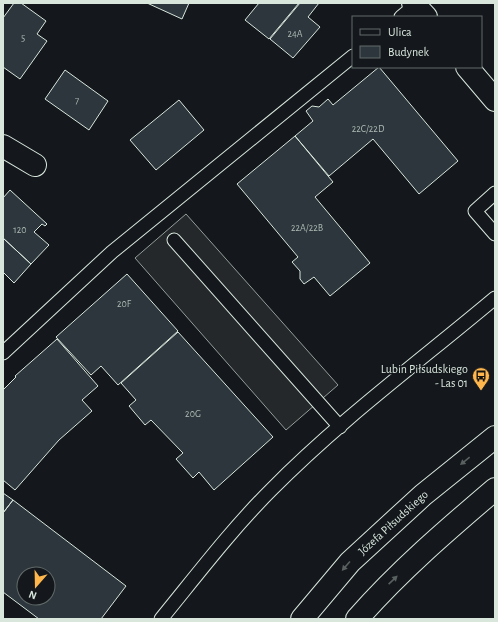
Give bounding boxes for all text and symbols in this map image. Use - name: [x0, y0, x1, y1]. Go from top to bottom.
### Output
- legend: [352, 16, 482, 68]
- text: Ulica: [388, 26, 412, 38]
- house number: 24A: [287, 29, 303, 39]
- house number: 5: [21, 33, 25, 43]
- text: Budynek: [388, 46, 430, 59]
- house number: 7: [75, 96, 79, 106]
- house number: 22C/22D: [352, 124, 385, 134]
- house number: 22A/22B: [291, 223, 323, 233]
- house number: 120: [13, 225, 27, 235]
- house number: 20F: [117, 299, 132, 309]
- place label: Lubin Piłsudskiego - Las 01: [381, 363, 468, 389]
- bus stop icon: Lubin Piłsudskiego - Las 01: [471, 366, 491, 391]
- house number: 20G: [185, 409, 201, 419]
- one-way arrow: [459, 457, 470, 466]
- street label: Józefa Piłsudskiego: [356, 488, 430, 557]
- one-way arrow: [342, 561, 351, 571]
- north arrow: [16, 566, 56, 606]
- one-way arrow: [388, 575, 398, 585]
- text: N: [27, 588, 38, 601]

